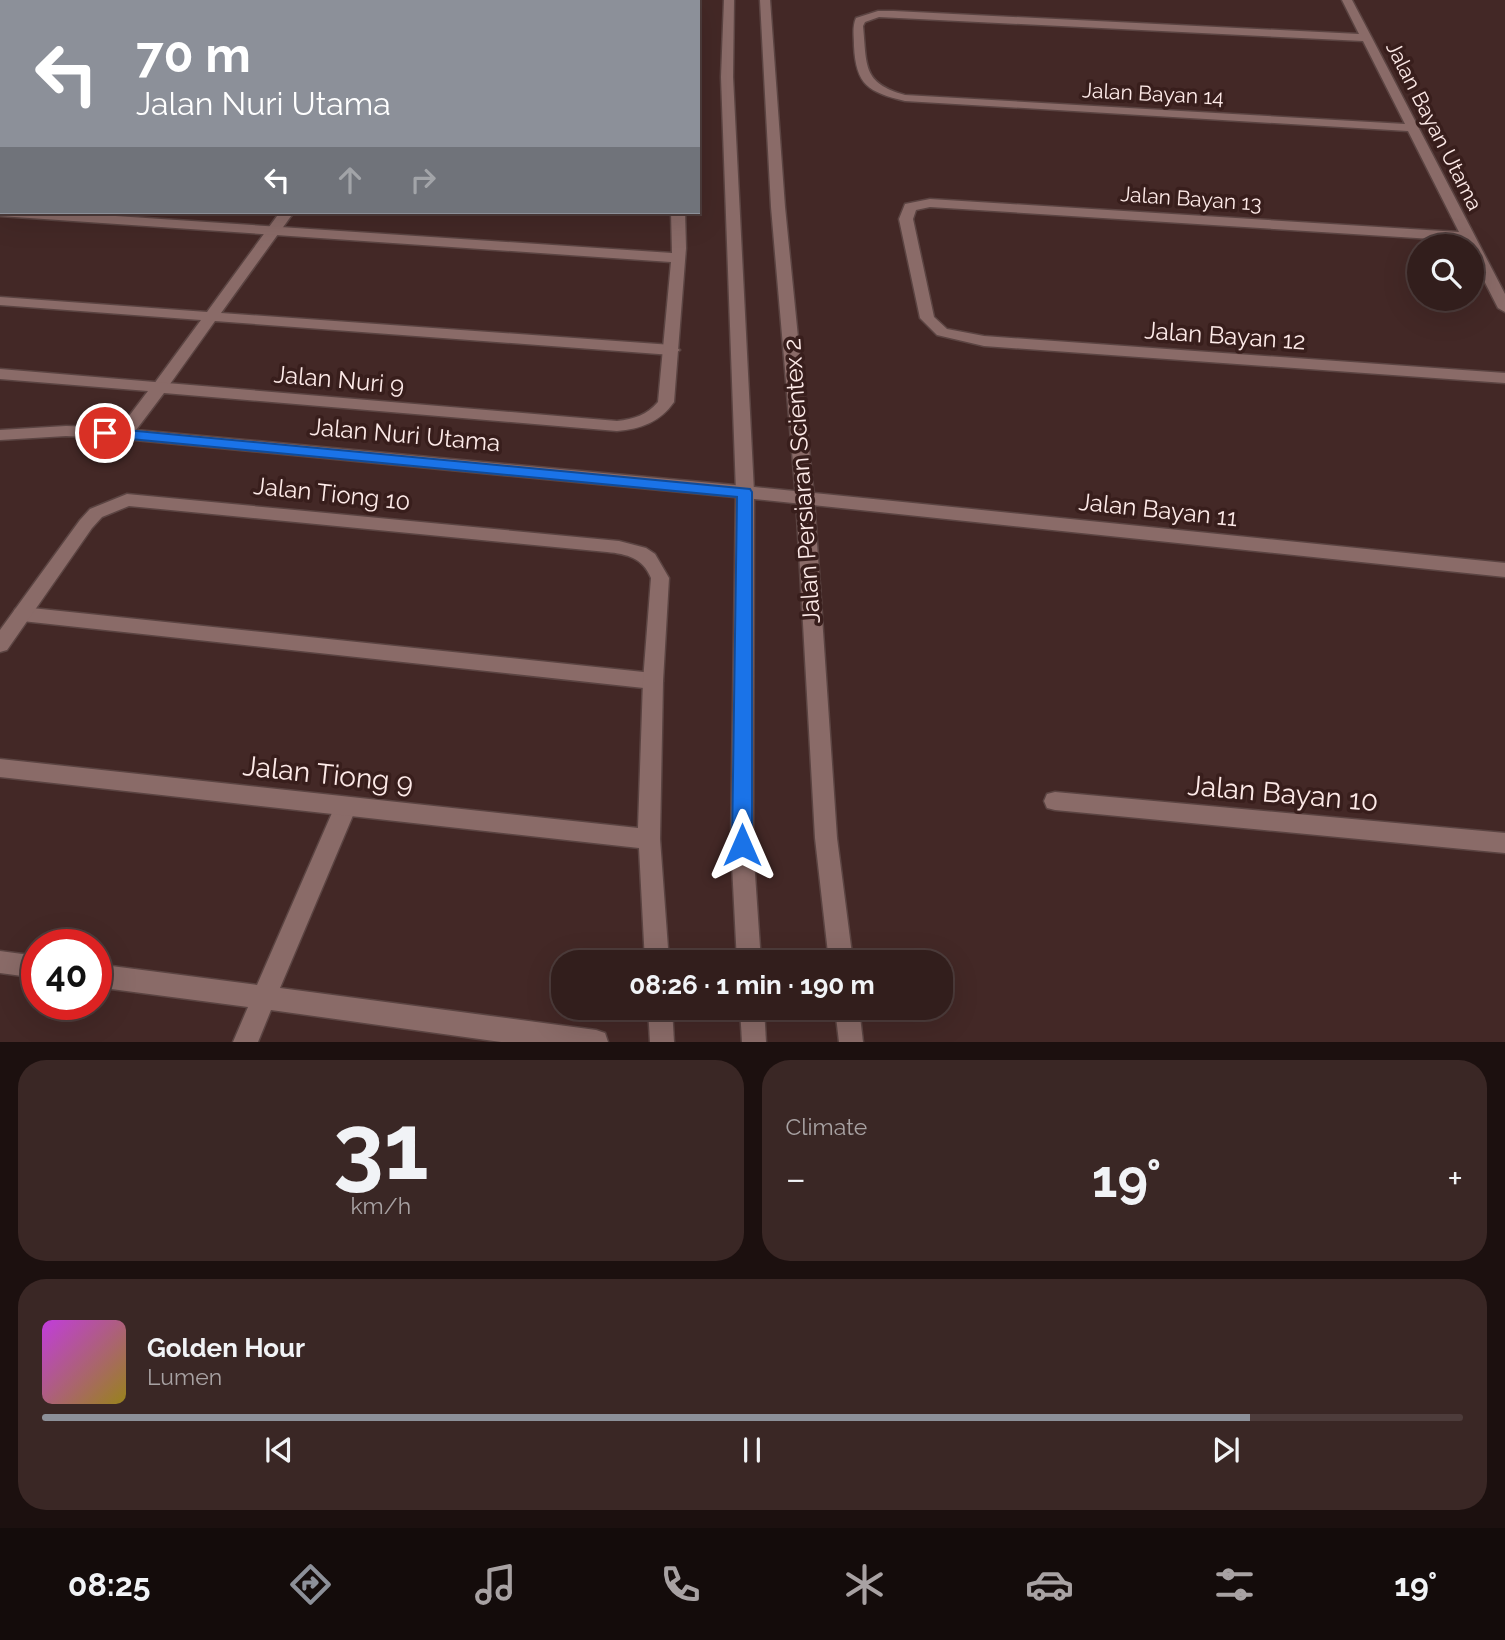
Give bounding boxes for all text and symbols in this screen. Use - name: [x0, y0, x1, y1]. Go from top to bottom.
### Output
- text: 70 m: [136, 26, 251, 83]
- icon: left: [21, 28, 112, 119]
- street label: Jalan Bayan Utama: [1381, 37, 1488, 214]
- street label: Jalan Bayan 14: [1082, 77, 1224, 110]
- text: Jalan Nuri Utama: [136, 85, 391, 122]
- icon: left: [258, 161, 296, 199]
- icon: ahead: [331, 161, 369, 199]
- icon: right: [404, 161, 442, 199]
- street label: Jalan Bayan 13: [1120, 181, 1263, 216]
- map controls: [1407, 234, 1484, 311]
- button: search: [1407, 234, 1484, 311]
- street label: Jalan Bayan 12: [1143, 315, 1307, 356]
- street label: Jalan Persiaran Scientex 2: [777, 337, 826, 625]
- street label: Jalan Nuri 9: [273, 359, 405, 400]
- pin: [75, 403, 135, 463]
- street label: Jalan Nuri Utama: [309, 412, 501, 457]
- icon: arrive: [86, 414, 124, 452]
- street label: Jalan Tiong 10: [252, 471, 412, 516]
- street label: Jalan Bayan 11: [1077, 487, 1239, 532]
- street label: Jalan Tiong 9: [241, 749, 415, 800]
- street label: Jalan Bayan 10: [1186, 769, 1379, 818]
- position arrow: [705, 808, 779, 882]
- speed limit sign: 40: [21, 929, 112, 1020]
- text: 08:26 · 1 min · 190 m: [629, 970, 875, 1000]
- text: 31: [333, 1093, 429, 1200]
- text: Climate: [786, 1113, 867, 1140]
- text: 19°: [1092, 1148, 1161, 1209]
- text: −: [786, 1156, 806, 1201]
- text: +: [1447, 1156, 1463, 1201]
- text: km/h: [350, 1192, 411, 1219]
- text: Golden Hour: [147, 1333, 305, 1363]
- text: Lumen: [147, 1363, 222, 1390]
- icon: previous: [260, 1431, 298, 1469]
- icon: pause: [733, 1431, 771, 1469]
- icon: next: [1207, 1431, 1245, 1469]
- icon: directions: [286, 1560, 335, 1609]
- icon: music: [471, 1560, 520, 1609]
- icon: phone: [656, 1560, 705, 1609]
- icon: climate: [840, 1560, 889, 1609]
- icon: car: [1025, 1560, 1074, 1609]
- icon: filters: [1210, 1560, 1259, 1609]
- text: 08:25: [68, 1566, 150, 1603]
- text: 19°: [1394, 1566, 1437, 1603]

